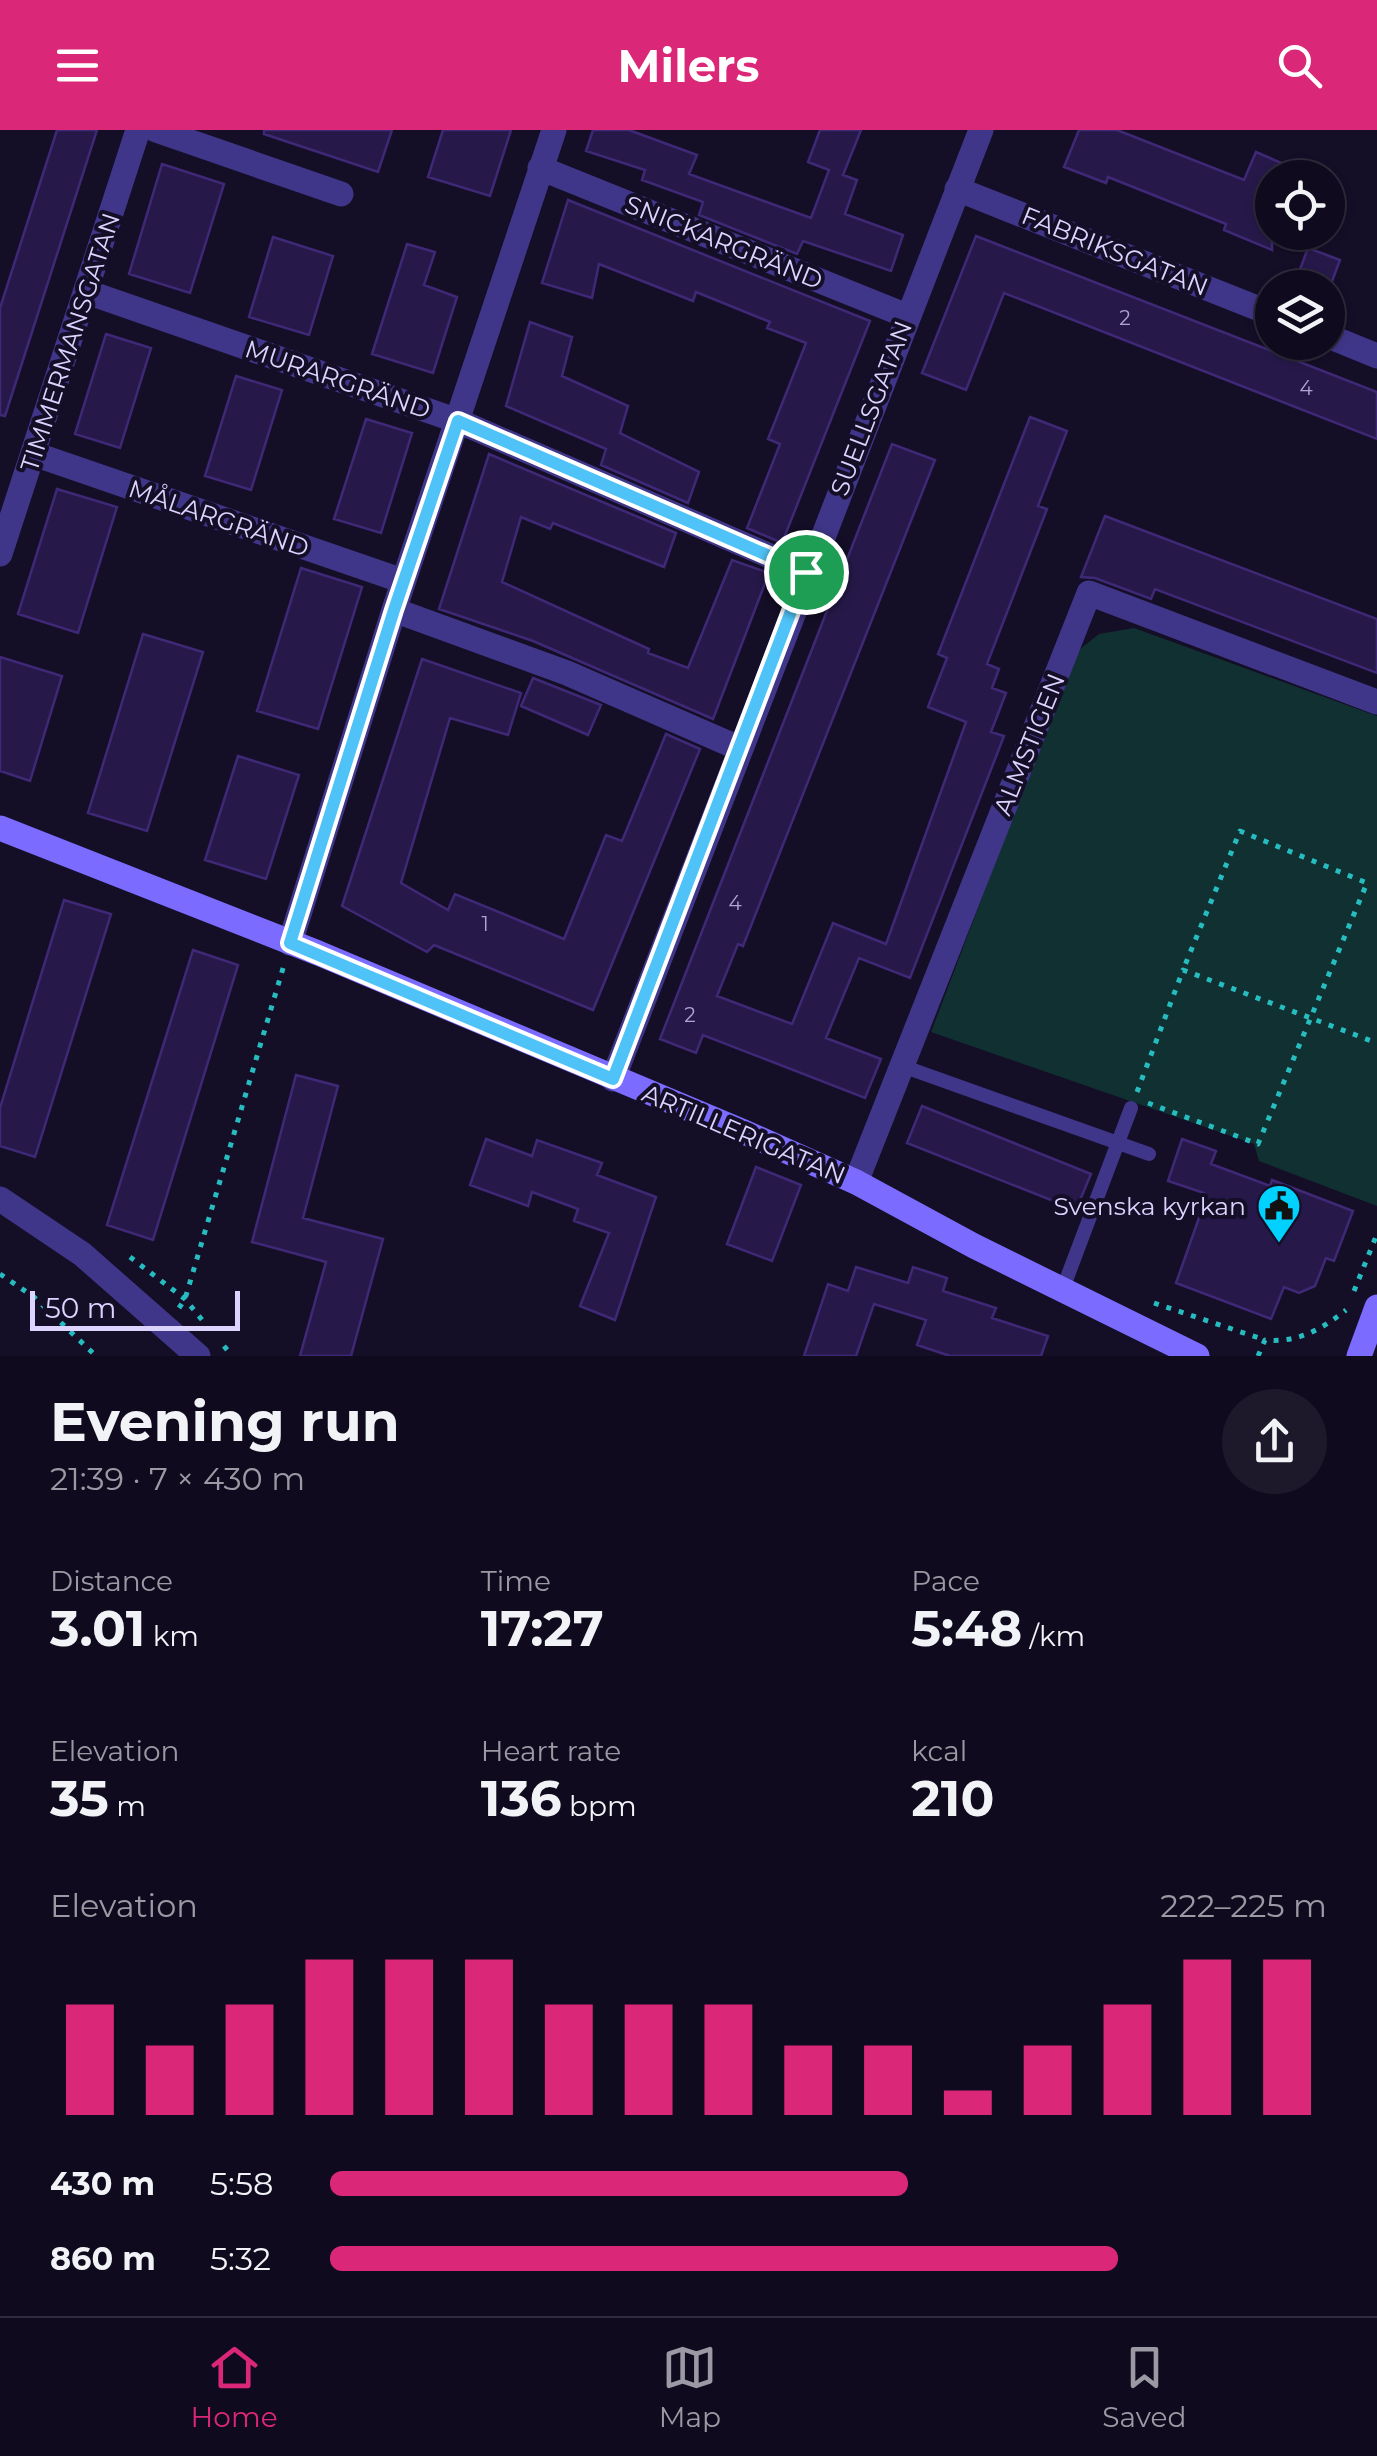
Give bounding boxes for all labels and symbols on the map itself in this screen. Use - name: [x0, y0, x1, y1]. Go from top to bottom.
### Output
- street label: SNICKARGRÄND: [621, 189, 827, 295]
- street label: FABRIKSGATAN: [1017, 200, 1213, 302]
- street label: TIMMERMANSGATAN: [14, 209, 126, 475]
- house number: 2: [1119, 306, 1131, 330]
- street label: SUELLSGATAN: [824, 316, 918, 500]
- street label: MURARGRÄND: [241, 333, 435, 425]
- house number: 4: [1299, 376, 1313, 400]
- street label: MÅLARGRÄND: [125, 473, 313, 563]
- pin: [764, 530, 849, 615]
- street label: ALMSTIGEN: [987, 669, 1071, 819]
- house number: 4: [728, 891, 742, 915]
- house number: 1: [481, 912, 489, 936]
- house number: 2: [684, 1003, 696, 1027]
- street label: ARTILLERIGATAN: [638, 1078, 850, 1190]
- public building icon: Svenska kyrkan: [1256, 1183, 1302, 1244]
- place label: Svenska kyrkan: [1053, 1191, 1246, 1221]
- scale bar: [30, 1286, 240, 1330]

